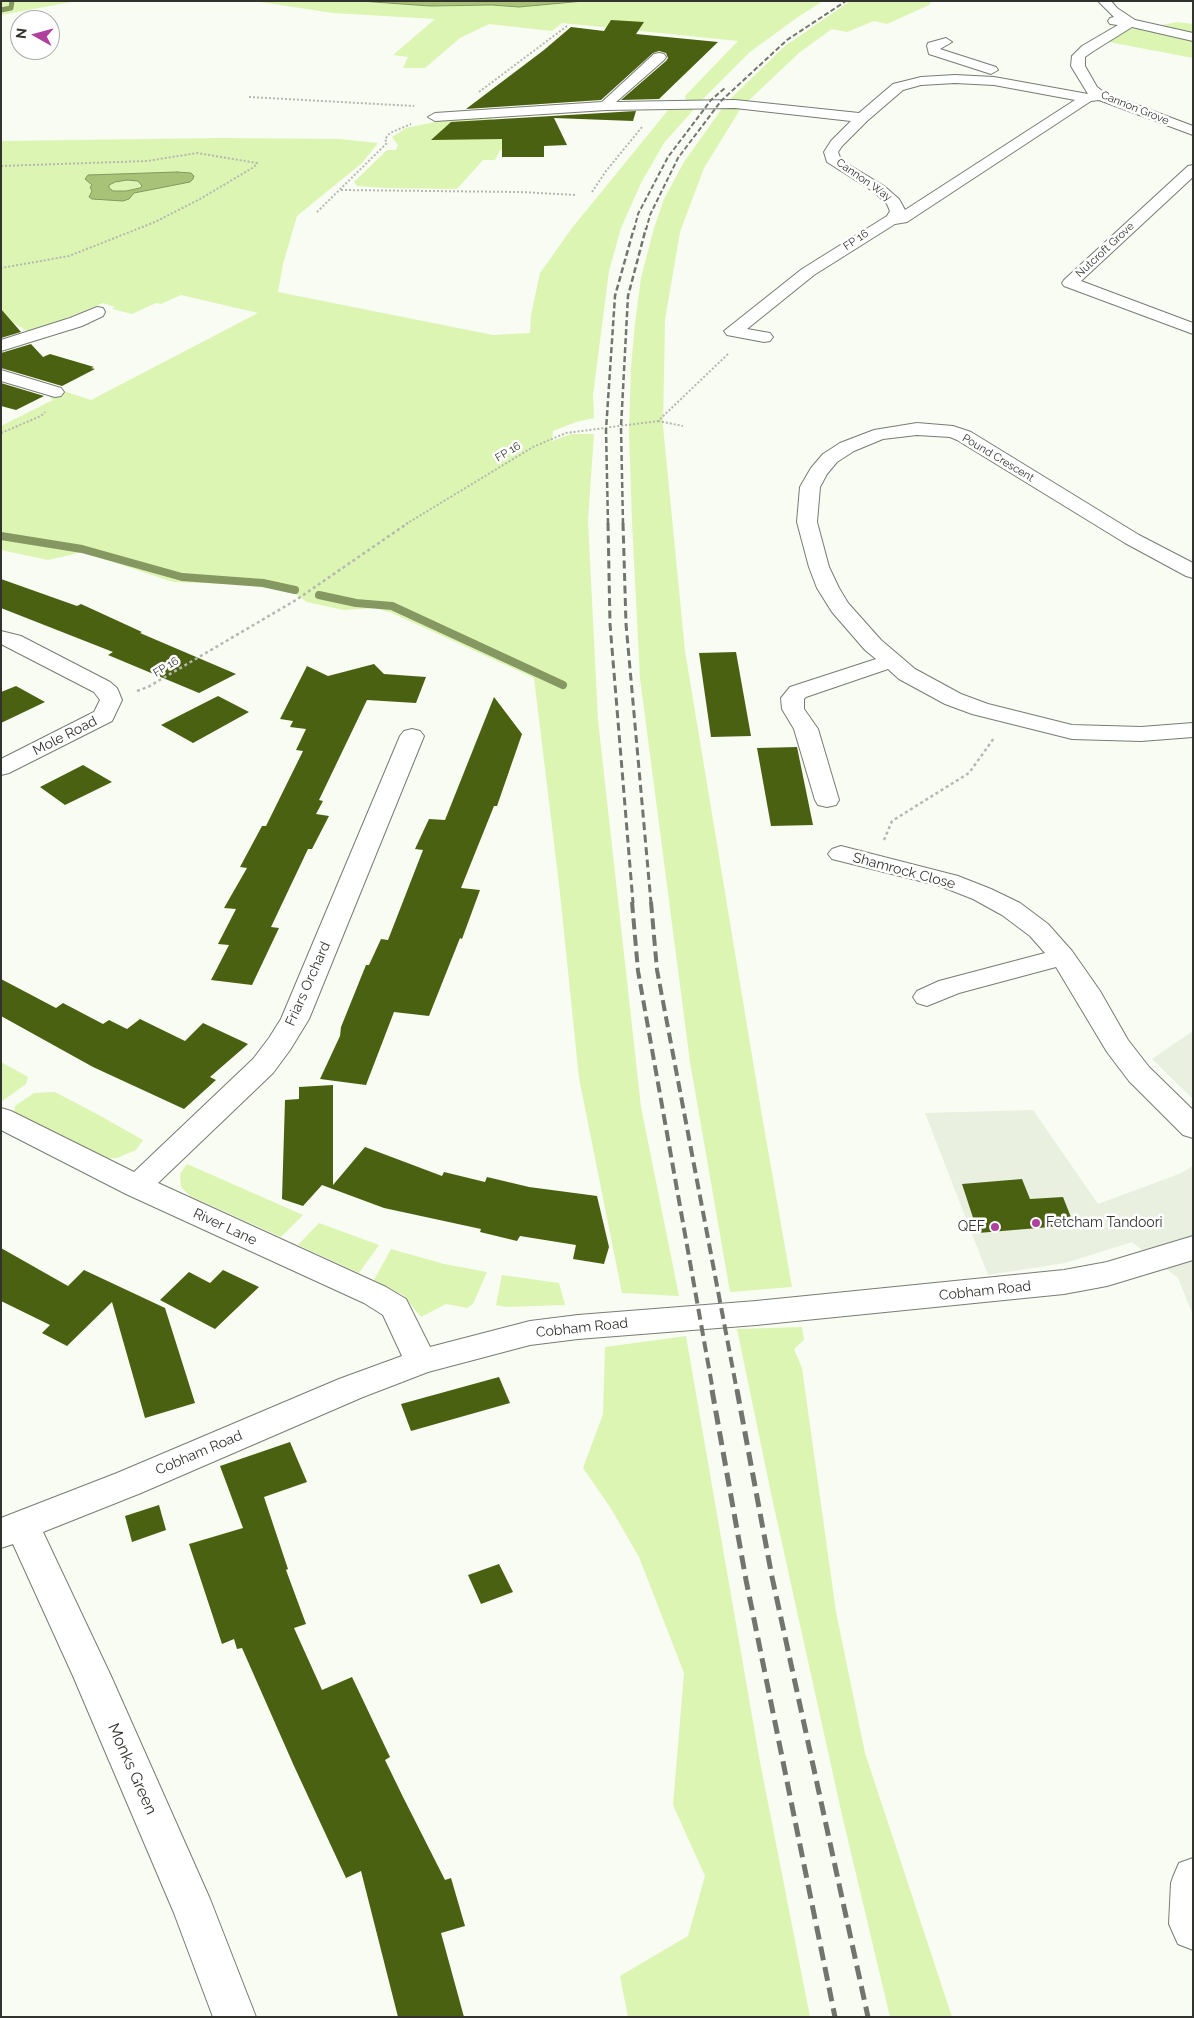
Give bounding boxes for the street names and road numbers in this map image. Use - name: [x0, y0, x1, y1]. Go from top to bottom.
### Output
- street label: Cannon Grove: [1099, 88, 1171, 128]
- street label: Cannon Way: [834, 156, 894, 204]
- street label: Nutcroft Grove: [1073, 220, 1137, 280]
- street label: FP 16: [841, 227, 871, 253]
- street label: Pound Crescent: [960, 431, 1036, 485]
- street label: FP 16: [493, 439, 523, 465]
- street label: FP 16: [151, 654, 181, 680]
- street label: Mole Road: [30, 713, 100, 759]
- street label: Shamrock Close: [851, 849, 957, 893]
- street label: Friars Orchard: [282, 939, 334, 1029]
- street label: River Lane: [191, 1205, 259, 1249]
- street label: Cobham Road: [938, 1278, 1032, 1304]
- street label: Cobham Road: [535, 1315, 629, 1341]
- street label: Cobham Road: [153, 1427, 245, 1479]
- street label: Monks Green: [103, 1720, 161, 1818]

